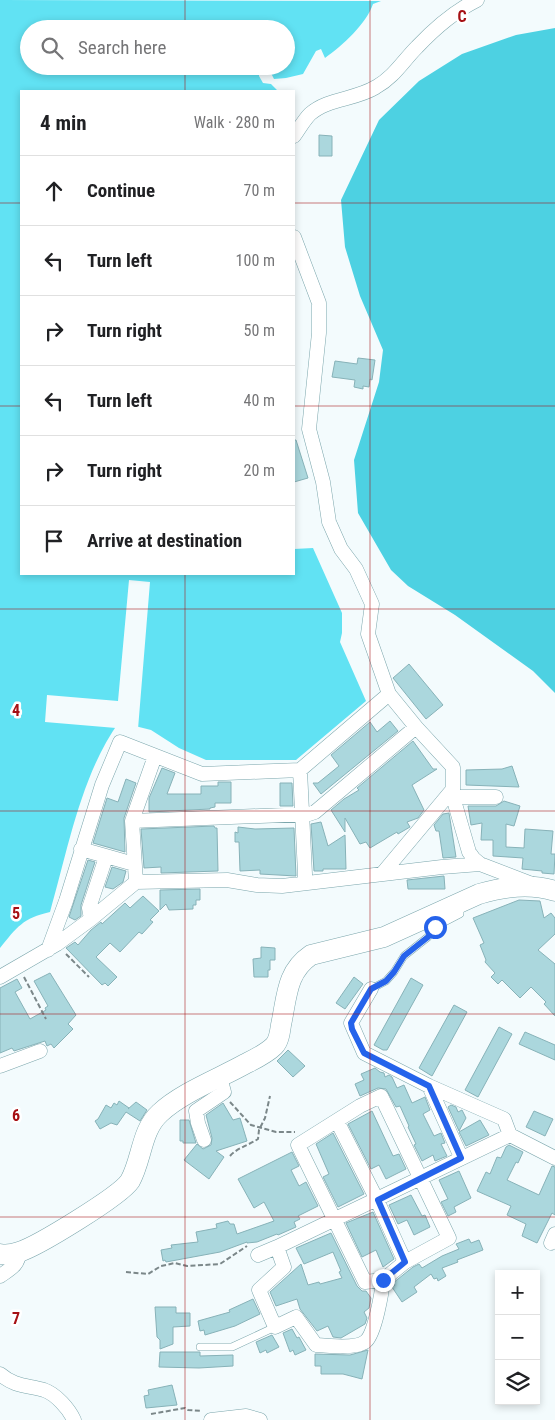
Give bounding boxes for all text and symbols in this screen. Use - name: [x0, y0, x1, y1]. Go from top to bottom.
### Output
- text: C: [457, 7, 467, 26]
- search box: [20, 20, 295, 75]
- icon: search: [38, 34, 66, 62]
- text: Search here: [78, 36, 166, 59]
- text: 4 min: [40, 111, 87, 135]
- text: Walk · 280 m: [194, 113, 275, 132]
- icon: ahead: [40, 177, 68, 205]
- text: Continue: [87, 179, 155, 202]
- text: 70 m: [243, 181, 275, 200]
- icon: left: [40, 247, 68, 275]
- text: Turn left: [87, 249, 152, 272]
- text: 100 m: [236, 251, 275, 270]
- icon: right: [40, 317, 68, 345]
- text: Turn right: [87, 319, 162, 342]
- text: 50 m: [243, 321, 275, 340]
- icon: left: [40, 387, 68, 415]
- text: Turn left: [87, 389, 152, 412]
- text: 40 m: [243, 391, 275, 410]
- icon: right: [40, 457, 68, 485]
- text: Turn right: [87, 459, 162, 482]
- text: 20 m: [243, 461, 275, 480]
- icon: arrive: [40, 527, 68, 555]
- text: Arrive at destination: [87, 529, 242, 552]
- text: 4: [12, 701, 20, 720]
- text: 5: [12, 904, 20, 923]
- route start: [424, 916, 447, 939]
- text: 6: [12, 1106, 20, 1125]
- route end: [372, 1269, 395, 1292]
- map controls: [495, 1270, 540, 1405]
- button: +: [495, 1270, 540, 1315]
- text: 7: [12, 1309, 20, 1328]
- button: −: [495, 1315, 540, 1360]
- button: layers: [495, 1360, 540, 1405]

